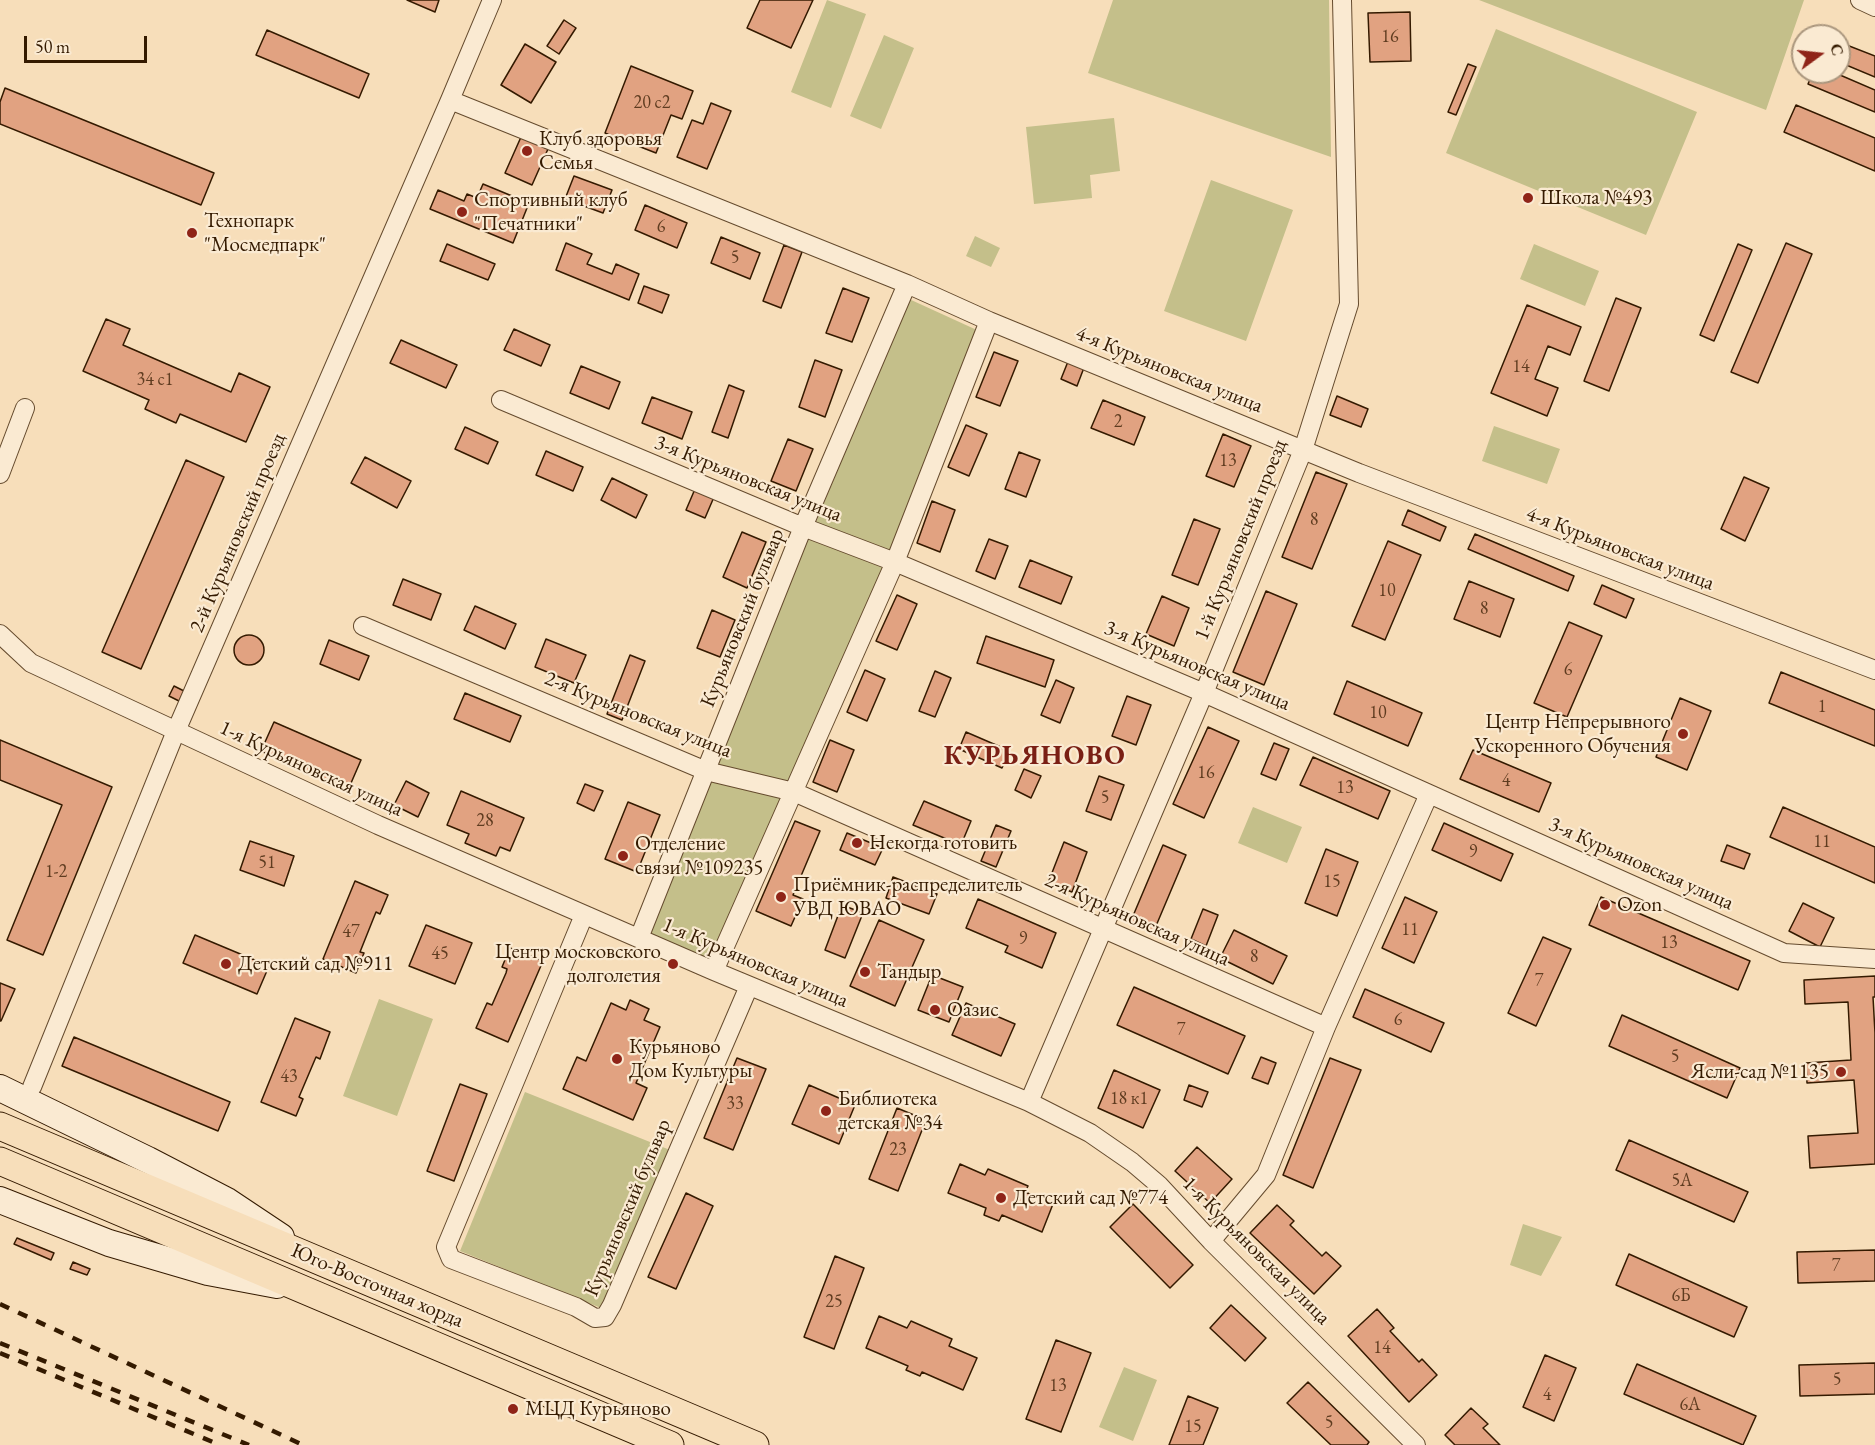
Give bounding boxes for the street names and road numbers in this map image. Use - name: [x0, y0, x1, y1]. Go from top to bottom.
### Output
- street label: 4-я Курьяновская улица: [1072, 321, 1266, 419]
- street label: 2-й Курьяновский проезд: [185, 429, 291, 637]
- street label: 3-я Курьяновская улица: [651, 430, 845, 528]
- street label: 1-й Курьяновский проезд: [1189, 436, 1293, 644]
- street label: 4-я Курьяновская улица: [1522, 501, 1718, 597]
- street label: Курьяновский бульвар: [696, 525, 790, 711]
- street label: 3-я Курьяновская улица: [1100, 615, 1294, 717]
- street label: 2-я Курьяновская улица: [541, 666, 735, 764]
- street label: 1-я Курьяновская улица: [215, 715, 407, 823]
- street label: 3-я Курьяновская улица: [1545, 812, 1737, 916]
- street label: 2-я Курьяновская улица: [1041, 868, 1233, 972]
- street label: 1-я Курьяновская улица: [658, 912, 852, 1014]
- street label: Курьяновский бульвар: [579, 1115, 677, 1301]
- street label: 1-я Курьяновская улица: [1177, 1172, 1335, 1330]
- street label: Юго-Восточная хорда: [287, 1238, 467, 1334]

